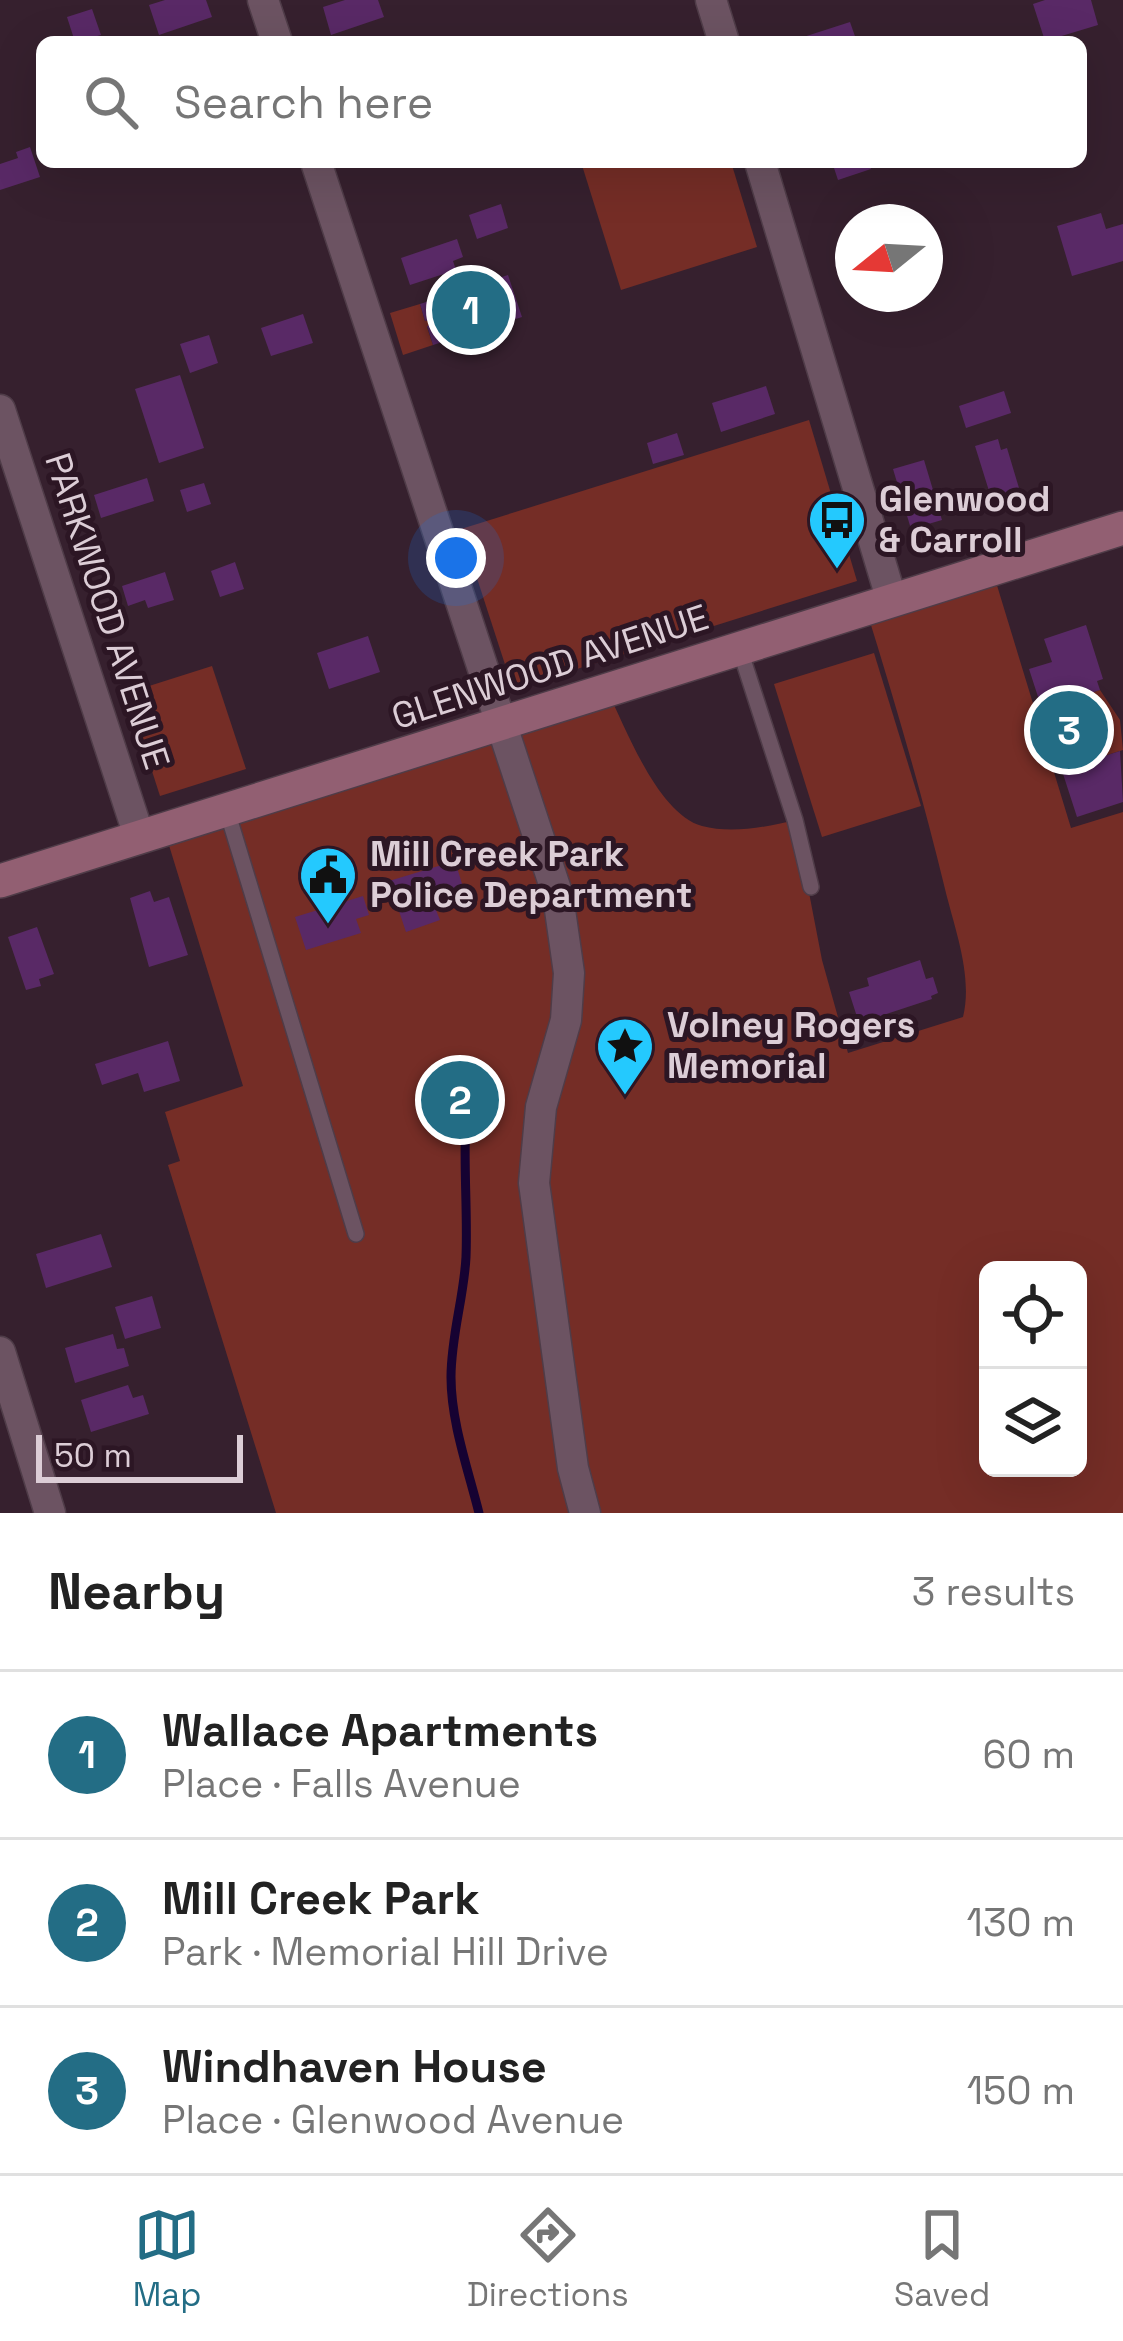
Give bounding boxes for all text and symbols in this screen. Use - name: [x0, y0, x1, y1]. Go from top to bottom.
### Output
- search box: [36, 36, 1087, 168]
- icon: search: [78, 69, 144, 135]
- text: Search here: [174, 74, 433, 131]
- north arrow: [835, 204, 943, 312]
- pin: 1: [432, 265, 510, 355]
- street label: PARKWOOD AVENUE: [34, 447, 180, 775]
- place label: Glenwood & Carroll: [879, 476, 1051, 563]
- bus stop icon: Glenwood & Carroll: [806, 489, 868, 571]
- your location: [426, 528, 486, 588]
- street label: GLENWOOD AVENUE: [386, 594, 714, 740]
- pin: 3: [1030, 685, 1108, 775]
- place label: Mill Creek Park Police Department: [370, 831, 692, 918]
- public building icon: Mill Creek Park Police Department: [297, 844, 359, 926]
- place label: Volney Rogers Memorial: [667, 1002, 915, 1089]
- place icon: Volney Rogers Memorial: [594, 1015, 656, 1097]
- pin: 2: [421, 1055, 499, 1145]
- map controls: [979, 1261, 1087, 1477]
- button: locate: [979, 1261, 1087, 1369]
- button: layers: [979, 1369, 1087, 1477]
- scale bar: [36, 1429, 243, 1482]
- text: 50 m: [54, 1435, 132, 1477]
- text: Nearby: [48, 1559, 225, 1624]
- text: 3 results: [912, 1567, 1075, 1616]
- text: Wallace Apartments: [162, 1702, 598, 1759]
- text: 1: [78, 1730, 96, 1779]
- text: 60 m: [983, 1730, 1075, 1779]
- text: Place · Falls Avenue: [162, 1759, 521, 1808]
- text: Mill Creek Park: [162, 1870, 480, 1927]
- text: 2: [75, 1898, 99, 1947]
- text: 130 m: [967, 1898, 1075, 1947]
- text: Park · Memorial Hill Drive: [162, 1927, 609, 1976]
- text: Windhaven House: [162, 2038, 547, 2095]
- text: 3: [75, 2066, 99, 2115]
- text: 150 m: [967, 2066, 1075, 2115]
- text: Place · Glenwood Avenue: [162, 2095, 624, 2144]
- tab: Map: [133, 2202, 201, 2316]
- tab: Directions: [467, 2202, 629, 2316]
- tab: Saved: [894, 2202, 990, 2316]

